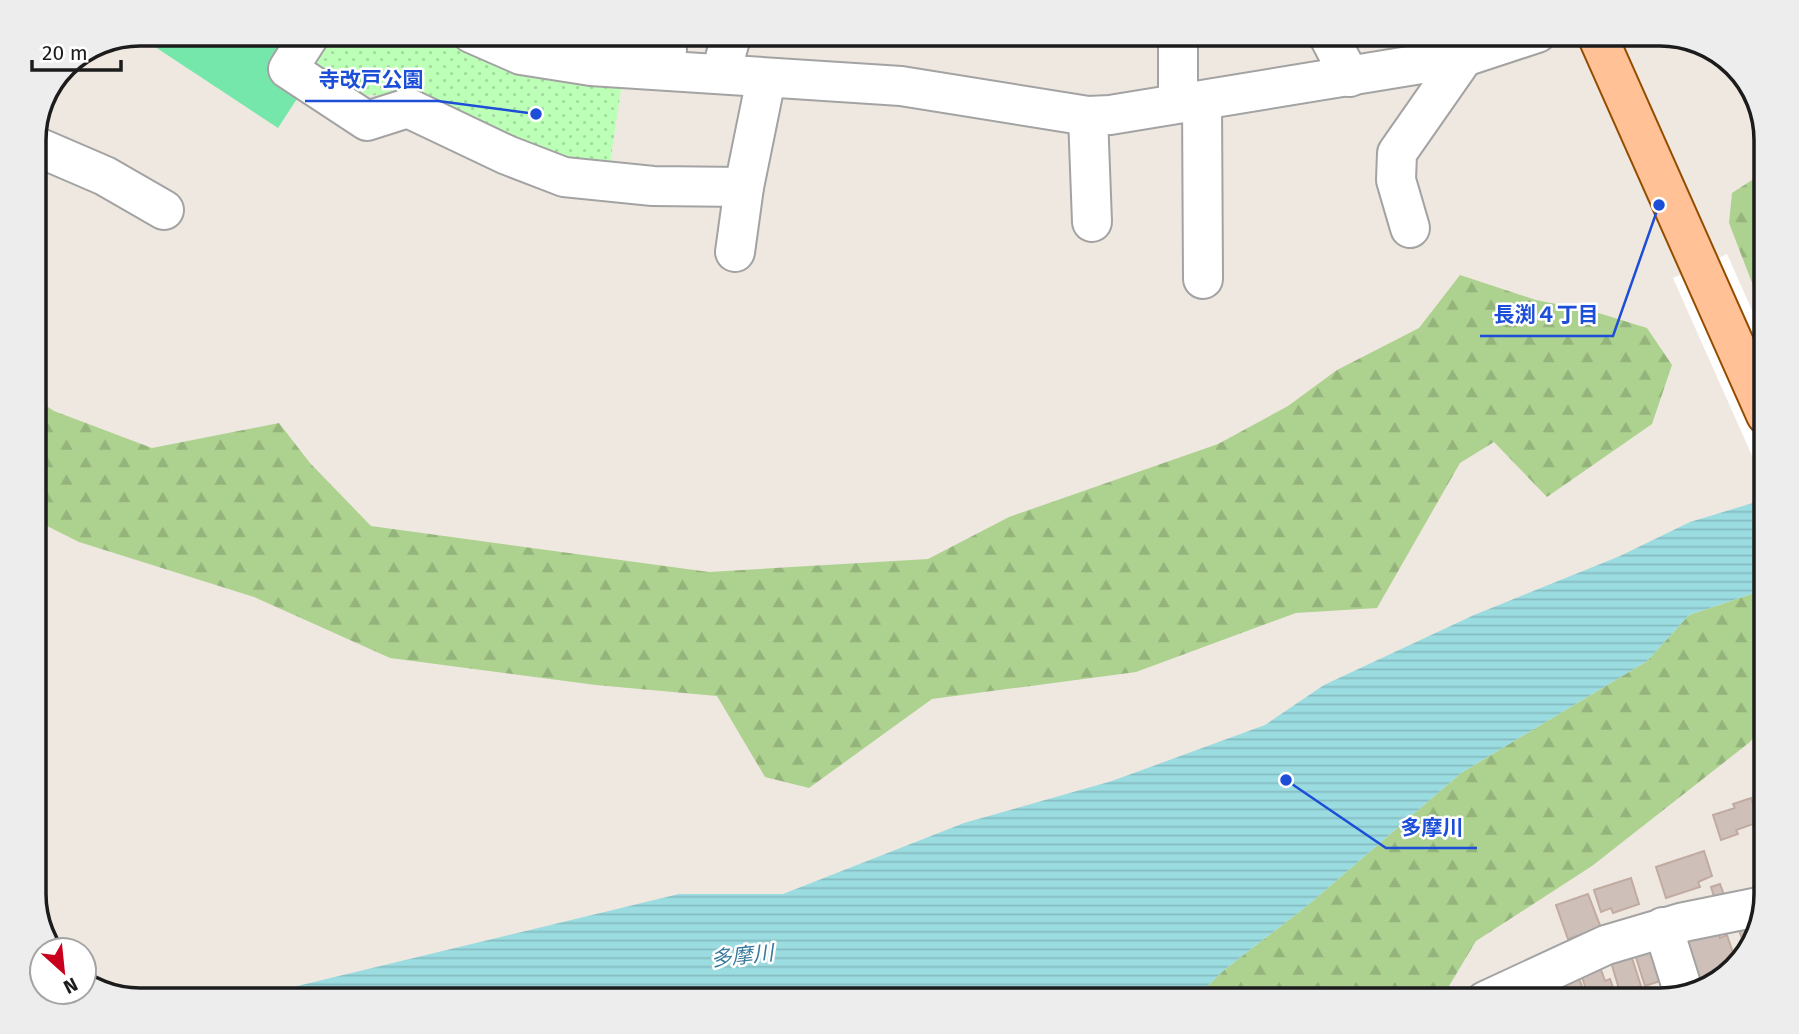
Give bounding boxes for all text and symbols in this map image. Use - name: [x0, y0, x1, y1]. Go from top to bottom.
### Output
- scale bar: [32, 28, 121, 72]
- text: 20 m: [42, 40, 88, 66]
- callout: 寺改戸公園: [305, 59, 438, 101]
- text: 寺改戸公園: [319, 67, 424, 93]
- callout: 長渕４丁目: [1480, 294, 1613, 336]
- text: 長渕４丁目: [1494, 302, 1599, 328]
- callout: 多摩川: [1386, 806, 1477, 848]
- text: 多摩川: [1401, 815, 1464, 841]
- north arrow: [28, 936, 98, 1006]
- water label: 多摩川: [709, 940, 777, 972]
- text: N: [60, 973, 81, 999]

